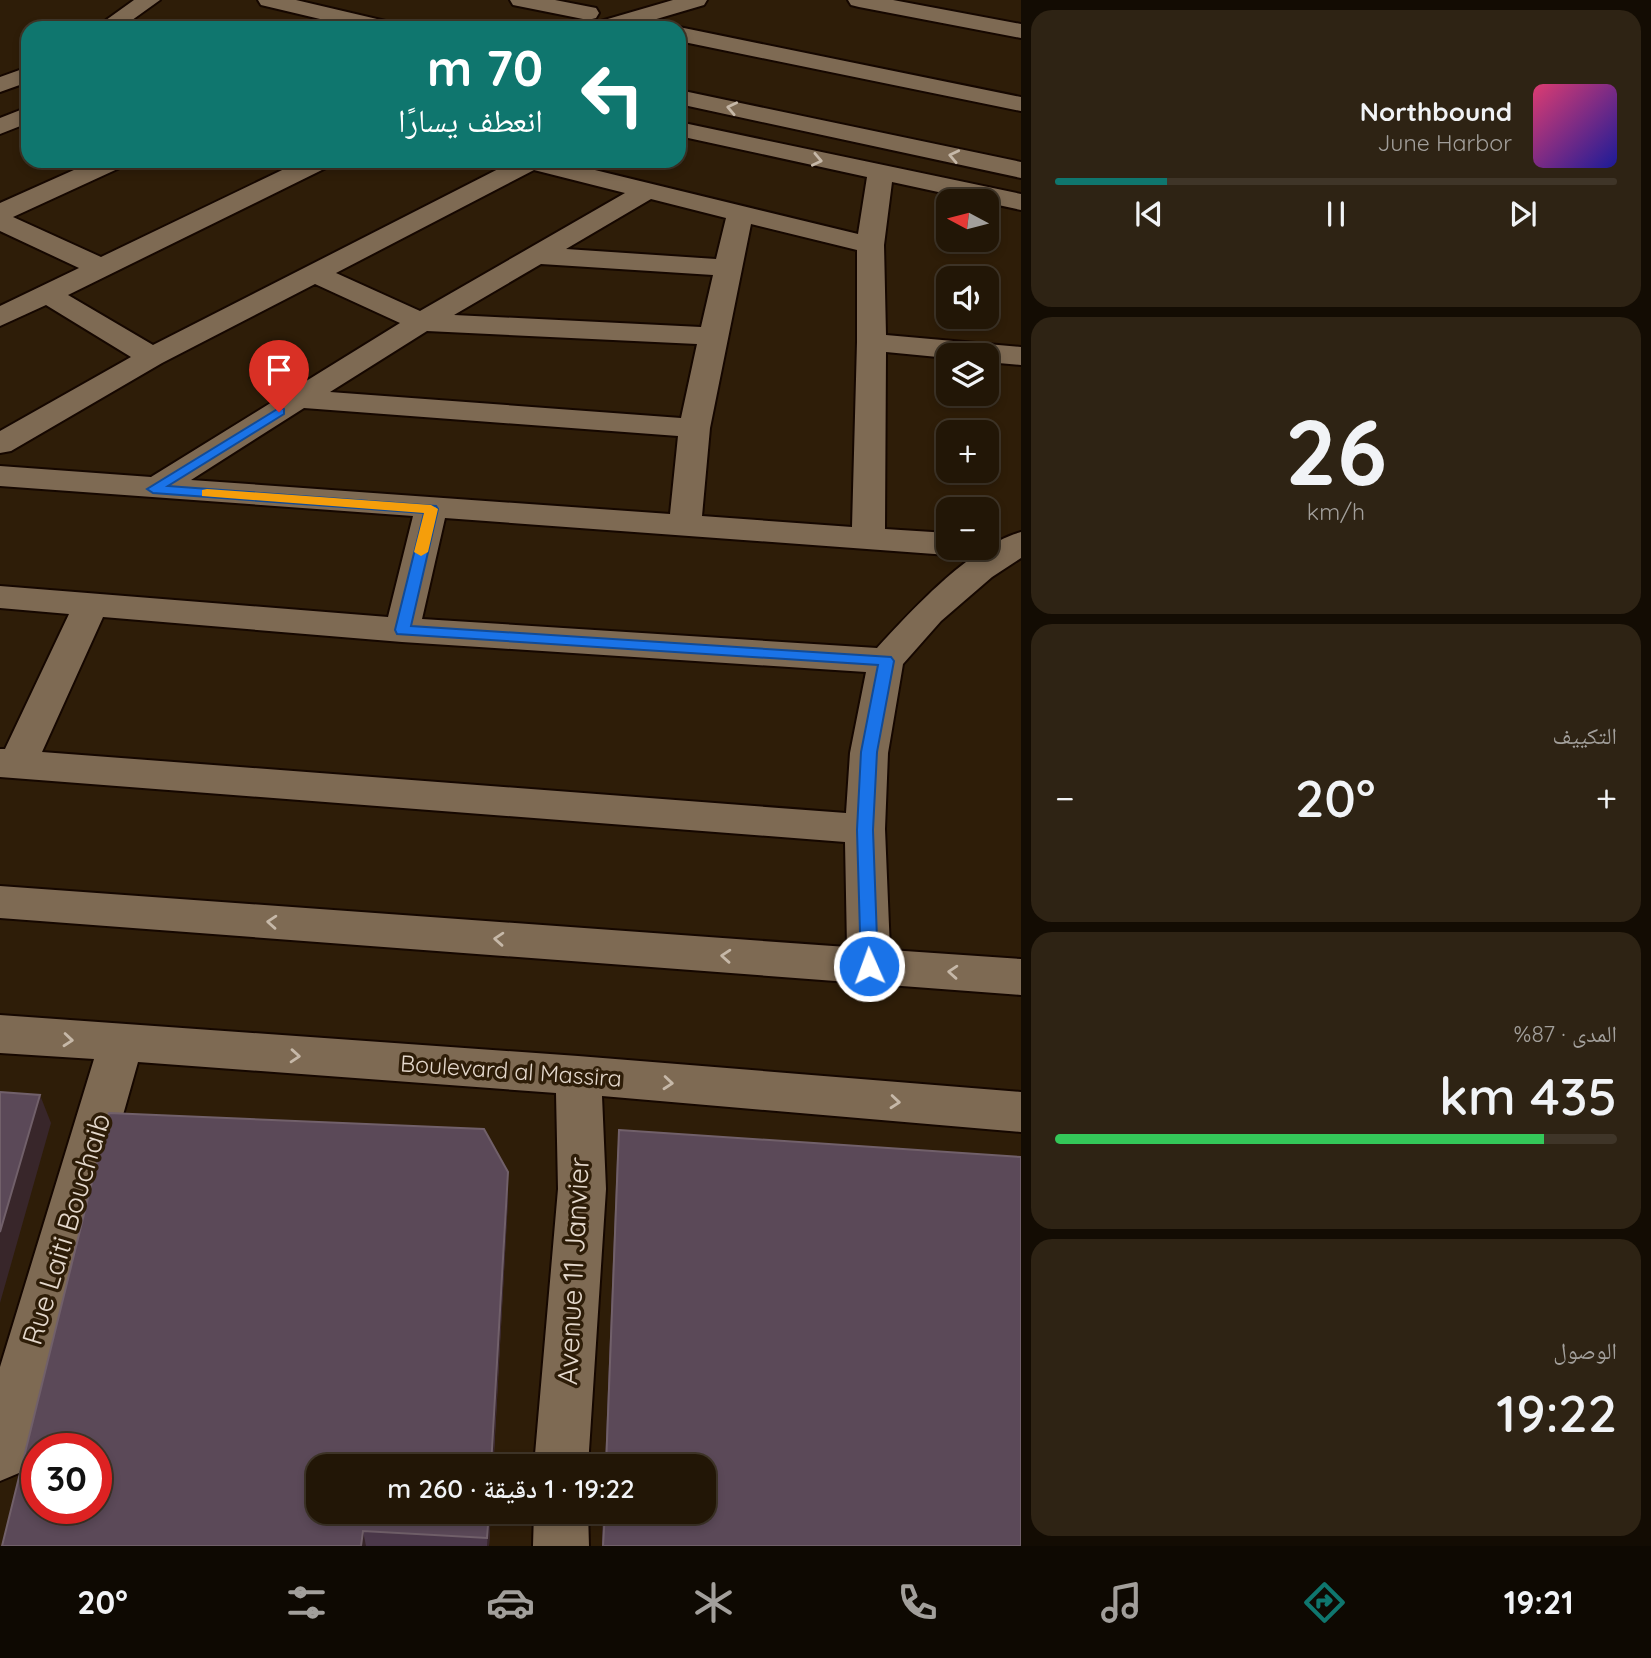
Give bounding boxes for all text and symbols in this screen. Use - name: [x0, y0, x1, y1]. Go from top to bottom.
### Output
- text: 70 m: [427, 37, 543, 98]
- icon: left: [567, 49, 658, 140]
- text: Northbound: [1360, 95, 1512, 128]
- text: انعطف يسارًا: [398, 100, 543, 140]
- one-way arrow: [726, 102, 738, 116]
- text: June Harbor: [1377, 128, 1512, 157]
- one-way arrow: [948, 149, 960, 164]
- one-way arrow: [811, 151, 823, 166]
- north arrow: [936, 189, 999, 252]
- map controls: [936, 189, 999, 560]
- icon: previous: [1130, 195, 1168, 233]
- icon: pause: [1317, 195, 1355, 233]
- icon: next: [1504, 195, 1542, 233]
- button: sound: [936, 266, 999, 329]
- pin: [249, 340, 309, 412]
- button: layers: [936, 343, 999, 406]
- icon: arrive: [260, 351, 298, 389]
- text: 26: [1285, 394, 1387, 508]
- button: +: [936, 420, 999, 483]
- button: −: [936, 497, 999, 560]
- text: km/h: [1307, 497, 1365, 526]
- text: التكييف: [1552, 721, 1617, 750]
- text: 20°: [1295, 765, 1375, 830]
- text: −: [1055, 774, 1075, 822]
- text: +: [1596, 774, 1617, 822]
- one-way arrow: [267, 915, 278, 930]
- position arrow: [832, 929, 906, 1003]
- one-way arrow: [493, 932, 504, 947]
- one-way arrow: [720, 949, 731, 964]
- one-way arrow: [947, 965, 958, 980]
- text: المدى · 87%: [1514, 1019, 1617, 1048]
- one-way arrow: [63, 1032, 74, 1047]
- one-way arrow: [290, 1048, 301, 1063]
- street label: Boulevard al Massira: [399, 1048, 623, 1093]
- text: 435 km: [1439, 1063, 1617, 1128]
- one-way arrow: [663, 1075, 674, 1090]
- one-way arrow: [890, 1094, 901, 1109]
- street label: Rue Laiti Bouchaib: [14, 1109, 117, 1349]
- street label: Avenue 11 Janvier: [549, 1156, 596, 1386]
- text: الوصول: [1553, 1336, 1617, 1365]
- text: 19:22: [1496, 1380, 1617, 1445]
- speed limit sign: 30: [21, 1433, 112, 1524]
- text: 19:22 · 1 دقيقة · 260 m: [387, 1472, 635, 1505]
- icon: filters: [282, 1578, 331, 1627]
- icon: car: [486, 1578, 535, 1627]
- icon: climate: [689, 1578, 738, 1627]
- icon: phone: [893, 1578, 942, 1627]
- icon: music: [1097, 1578, 1146, 1627]
- icon: directions: [1300, 1578, 1349, 1627]
- text: 20°: [77, 1582, 128, 1622]
- text: 19:21: [1504, 1582, 1574, 1622]

